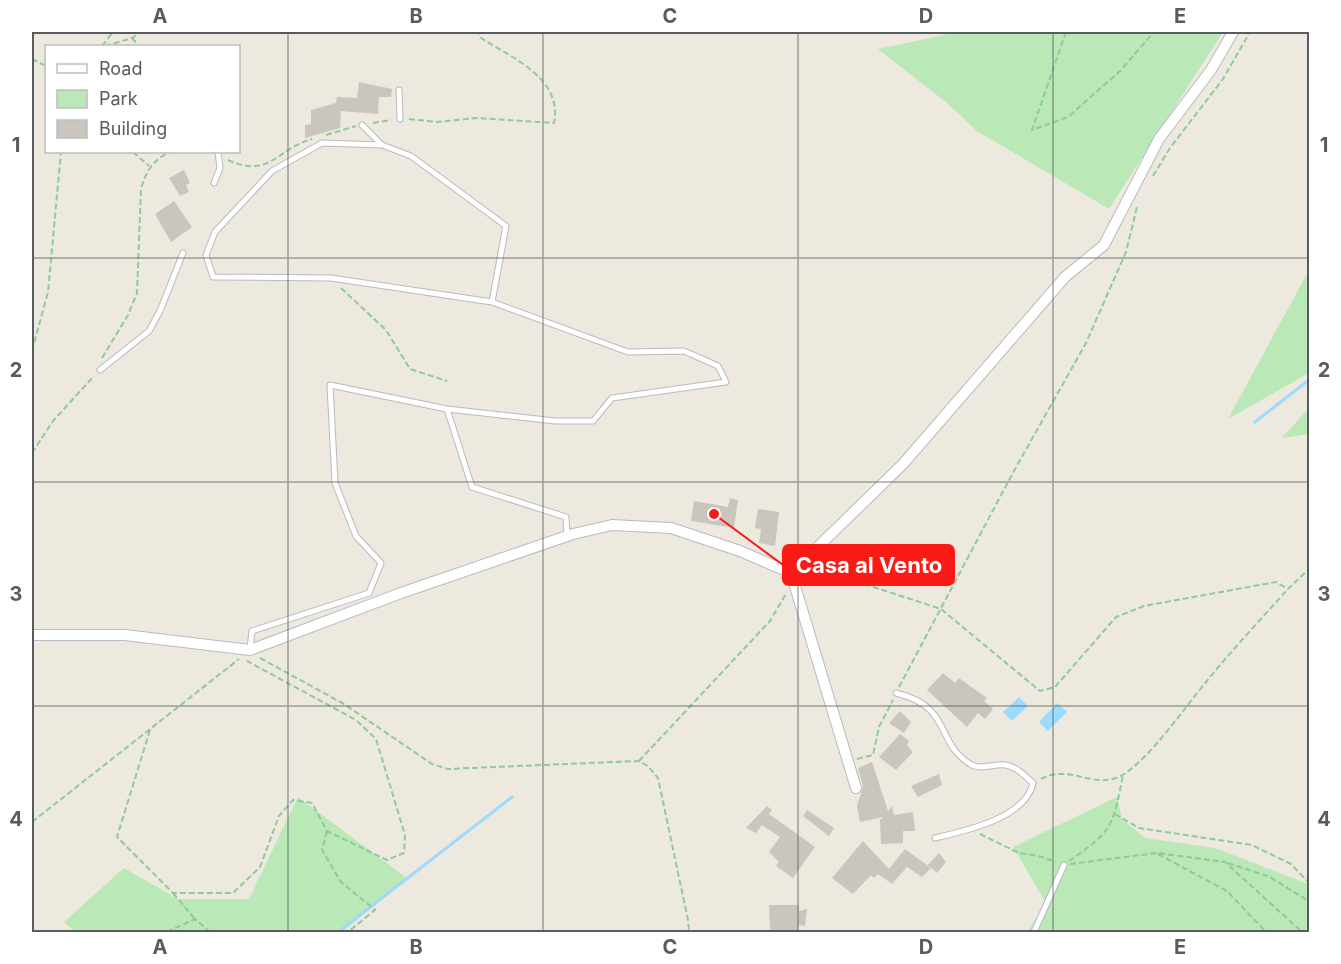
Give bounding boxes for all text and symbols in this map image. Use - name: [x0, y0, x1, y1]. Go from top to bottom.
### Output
- text: A: [153, 4, 168, 28]
- text: B: [409, 4, 423, 28]
- text: C: [663, 4, 677, 28]
- text: D: [919, 4, 933, 28]
- text: E: [1174, 4, 1186, 28]
- legend: [45, 45, 240, 153]
- text: Road: [99, 58, 142, 79]
- text: Park: [99, 88, 138, 109]
- text: Building: [99, 118, 167, 139]
- text: 1: [12, 133, 20, 157]
- text: 1: [1320, 133, 1328, 157]
- text: 2: [10, 358, 22, 382]
- text: 2: [1318, 358, 1330, 382]
- callout: Casa al Vento: [783, 545, 954, 585]
- text: Casa al Vento: [796, 552, 942, 578]
- text: 3: [10, 582, 22, 606]
- text: 3: [1318, 582, 1330, 606]
- text: 4: [9, 807, 23, 831]
- text: 4: [1317, 807, 1331, 831]
- text: A: [153, 935, 168, 959]
- text: B: [409, 935, 423, 959]
- text: C: [663, 935, 677, 959]
- text: D: [919, 935, 933, 959]
- text: E: [1174, 935, 1186, 959]

